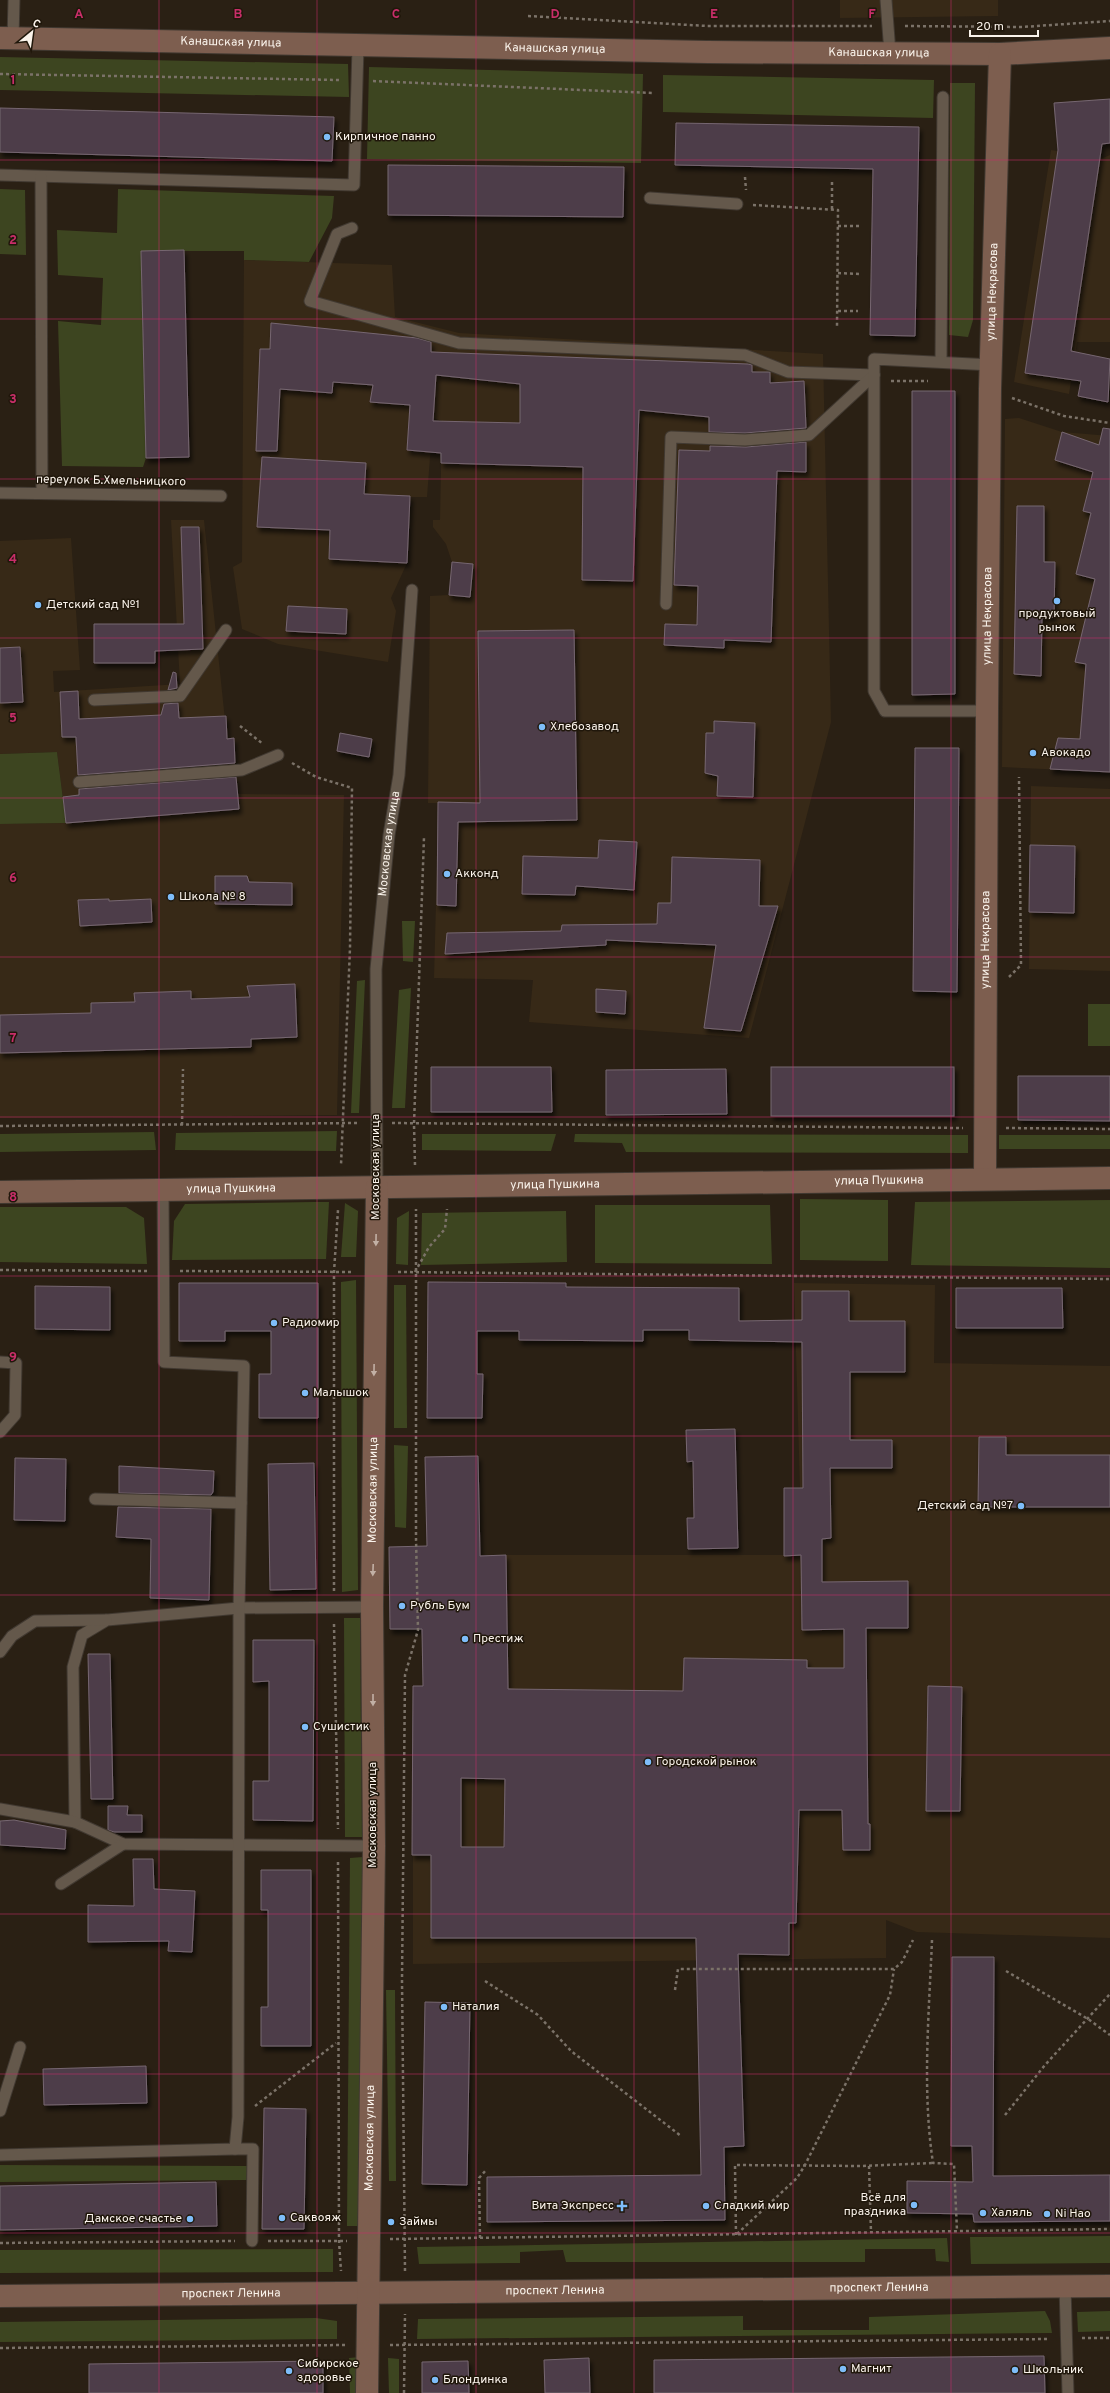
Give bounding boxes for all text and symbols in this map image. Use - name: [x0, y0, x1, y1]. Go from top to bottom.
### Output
- text: A: [74, 7, 84, 23]
- text: B: [234, 7, 243, 23]
- text: C: [392, 7, 400, 23]
- text: D: [550, 7, 560, 23]
- text: E: [710, 7, 718, 23]
- text: F: [868, 7, 876, 23]
- north arrow: [12, 12, 52, 52]
- scale bar: [970, 12, 1038, 38]
- text: С: [30, 16, 43, 32]
- text: 20 m: [976, 19, 1004, 35]
- street label: Канашская улица: [180, 34, 282, 52]
- street label: Канашская улица: [504, 40, 606, 58]
- street label: Канашская улица: [828, 45, 929, 62]
- text: 1: [10, 73, 16, 89]
- place label: Кирпичное панно: [335, 129, 436, 145]
- marker: Кирпичное панно: [322, 132, 332, 142]
- text: 2: [9, 233, 17, 249]
- street label: улица Некрасова: [983, 243, 1002, 342]
- text: 3: [9, 392, 17, 408]
- street label: переулок Б.Хмельницкого: [36, 472, 187, 490]
- text: 4: [9, 552, 17, 568]
- street label: улица Некрасова: [979, 567, 996, 665]
- marker: продуктовый рынок: [1052, 596, 1062, 606]
- place label: Детский сад №1: [46, 597, 140, 613]
- marker: Детский сад №1: [33, 600, 43, 610]
- place label: продуктовый рынок: [1018, 606, 1096, 636]
- text: 5: [9, 711, 17, 727]
- place label: Хлебозавод: [550, 719, 619, 735]
- marker: Хлебозавод: [537, 722, 547, 732]
- place label: Авокадо: [1041, 745, 1091, 761]
- marker: Авокадо: [1028, 748, 1038, 758]
- street label: Московская улица: [375, 790, 404, 897]
- place label: Акконд: [455, 866, 499, 882]
- marker: Акконд: [442, 869, 452, 879]
- text: 6: [9, 871, 17, 887]
- place label: Школа № 8: [179, 889, 246, 905]
- street label: улица Некрасова: [978, 891, 994, 989]
- marker: Школа № 8: [166, 892, 176, 902]
- text: 7: [10, 1031, 17, 1047]
- street label: Московская улица: [368, 1114, 384, 1220]
- street label: улица Пушкина: [834, 1172, 924, 1189]
- street label: улица Пушкина: [510, 1176, 600, 1194]
- street label: улица Пушкина: [186, 1181, 276, 1198]
- text: 8: [9, 1190, 17, 1206]
- one-way arrow: [373, 1234, 379, 1247]
- place label: Радиомир: [282, 1315, 340, 1331]
- marker: Радиомир: [269, 1318, 279, 1328]
- text: 9: [9, 1350, 17, 1366]
- one-way arrow: [371, 1364, 377, 1377]
- place label: Малышок: [313, 1385, 369, 1401]
- marker: Малышок: [300, 1388, 310, 1398]
- street label: Московская улица: [365, 1437, 382, 1543]
- place label: Детский сад №7: [917, 1498, 1013, 1514]
- marker: Детский сад №7: [1016, 1501, 1026, 1511]
- one-way arrow: [370, 1564, 376, 1577]
- place label: Рубль Бум: [410, 1598, 470, 1614]
- marker: Рубль Бум: [397, 1601, 407, 1611]
- place label: Престиж: [473, 1631, 524, 1647]
- marker: Престиж: [460, 1634, 470, 1644]
- one-way arrow: [370, 1694, 376, 1707]
- place label: Сушистик: [313, 1719, 370, 1735]
- marker: Сушистик: [300, 1722, 310, 1732]
- place label: Городской рынок: [656, 1754, 757, 1770]
- marker: Городской рынок: [643, 1757, 653, 1767]
- street label: Московская улица: [365, 1762, 381, 1868]
- place label: Наталия: [452, 1999, 500, 2015]
- marker: Наталия: [439, 2002, 449, 2012]
- street label: Московская улица: [362, 2085, 379, 2191]
- place label: Всё для праздника: [844, 2190, 906, 2220]
- place label: Вита Экспресс: [531, 2198, 614, 2214]
- place label: Сладкий мир: [714, 2198, 790, 2214]
- marker: Всё для праздника: [909, 2200, 919, 2210]
- marker: Вита Экспресс: [617, 2201, 627, 2211]
- marker: Сладкий мир: [701, 2201, 711, 2211]
- place label: Халяль: [991, 2205, 1032, 2221]
- place label: Ni Hao: [1055, 2206, 1091, 2222]
- marker: Халяль: [978, 2208, 988, 2218]
- marker: Ni Hao: [1042, 2209, 1052, 2219]
- place label: Саквояж: [290, 2210, 341, 2226]
- place label: Дамское счастье: [84, 2211, 182, 2227]
- marker: Саквояж: [277, 2213, 287, 2223]
- marker: Дамское счастье: [185, 2214, 195, 2224]
- place label: Займы: [399, 2214, 438, 2230]
- marker: Займы: [386, 2217, 396, 2227]
- street label: проспект Ленина: [829, 2280, 929, 2297]
- street label: проспект Ленина: [505, 2283, 605, 2299]
- street label: проспект Ленина: [181, 2285, 281, 2302]
- place label: Сибирское здоровье: [297, 2356, 359, 2386]
- place label: Магнит: [851, 2361, 892, 2377]
- place label: Школьник: [1023, 2362, 1084, 2378]
- marker: Магнит: [838, 2364, 848, 2374]
- marker: Школьник: [1010, 2365, 1020, 2375]
- marker: Сибирское здоровье: [284, 2366, 294, 2376]
- place label: Блондинка: [443, 2372, 508, 2388]
- marker: Блондинка: [430, 2375, 440, 2385]

